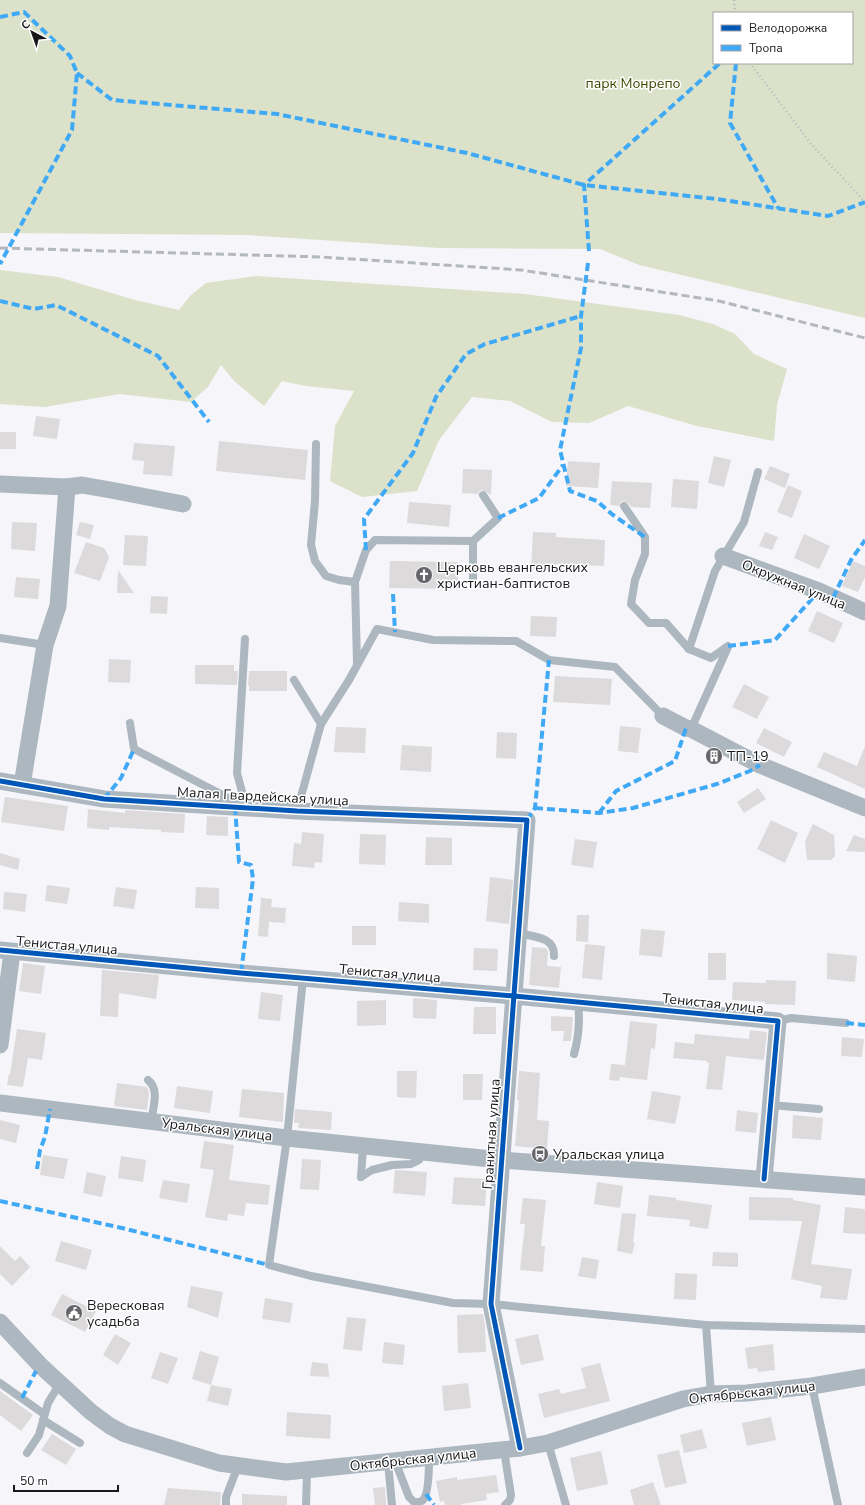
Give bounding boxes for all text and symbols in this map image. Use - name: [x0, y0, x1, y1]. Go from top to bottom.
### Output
- north arrow: [12, 12, 52, 52]
- legend: [713, 12, 853, 64]
- text: С: [18, 16, 34, 33]
- text: Велодорожка: [749, 20, 827, 36]
- text: Тропа: [749, 40, 783, 56]
- park label: парк Монрепо: [585, 74, 681, 93]
- street label: Окружная улица: [739, 555, 849, 614]
- place label: Церковь евангельских христиан-баптистов: [437, 558, 588, 593]
- church icon: Церковь евангельских христиан-баптистов: [414, 565, 434, 585]
- building icon: ТП-19: [704, 746, 724, 766]
- place label: ТП-19: [727, 747, 769, 766]
- street label: Малая Гвардейская улица: [177, 783, 349, 810]
- street label: Тенистая улица: [15, 932, 119, 959]
- street label: Тенистая улица: [338, 960, 442, 987]
- street label: Тенистая улица: [661, 989, 765, 1018]
- street label: Гранитная улица: [478, 1078, 505, 1190]
- street label: Уральская улица: [159, 1113, 273, 1146]
- bus stop icon: Уральская улица: [530, 1144, 550, 1164]
- place label: Уральская улица: [552, 1145, 664, 1164]
- place label: Вересковая усадьба: [87, 1296, 165, 1331]
- public building icon: Вересковая усадьба: [64, 1303, 84, 1323]
- street label: Октябрьская улица: [688, 1376, 816, 1409]
- street label: Октябрьская улица: [349, 1443, 477, 1476]
- scale bar: [14, 1467, 118, 1493]
- text: 50 m: [20, 1473, 48, 1489]

